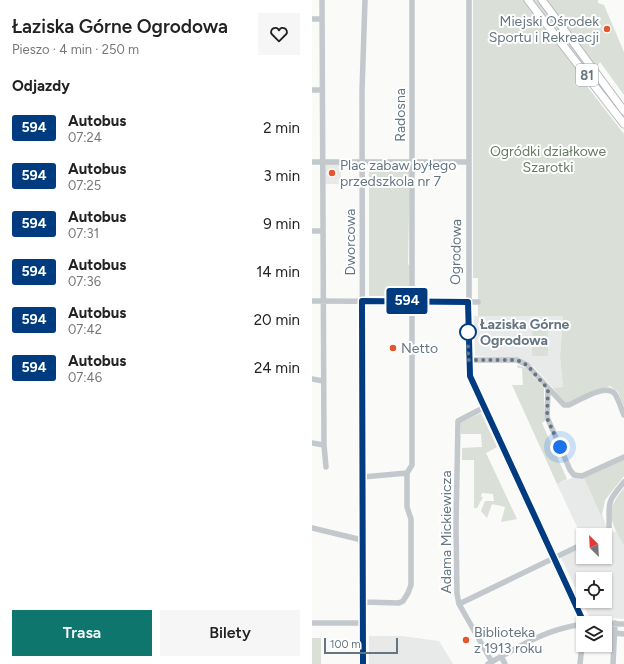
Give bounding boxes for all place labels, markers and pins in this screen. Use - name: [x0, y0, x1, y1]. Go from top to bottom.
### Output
- place label: Miejski Ośrodek Sportu i Rekreacji: [489, 13, 599, 46]
- marker: Miejski Ośrodek Sportu i Rekreacji: [602, 24, 612, 34]
- place label: Plac zabaw byłego przedszkola nr 7: [340, 157, 456, 190]
- marker: Plac zabaw byłego przedszkola nr 7: [327, 168, 337, 178]
- place label: Łaziska Górne Ogrodowa: [480, 316, 570, 349]
- marker: Łaziska Górne Ogrodowa: [459, 323, 477, 341]
- place label: Netto: [401, 340, 438, 357]
- marker: Netto: [388, 343, 398, 353]
- place label: Biblioteka z 1913 roku: [474, 624, 542, 657]
- marker: Biblioteka z 1913 roku: [461, 635, 471, 645]

